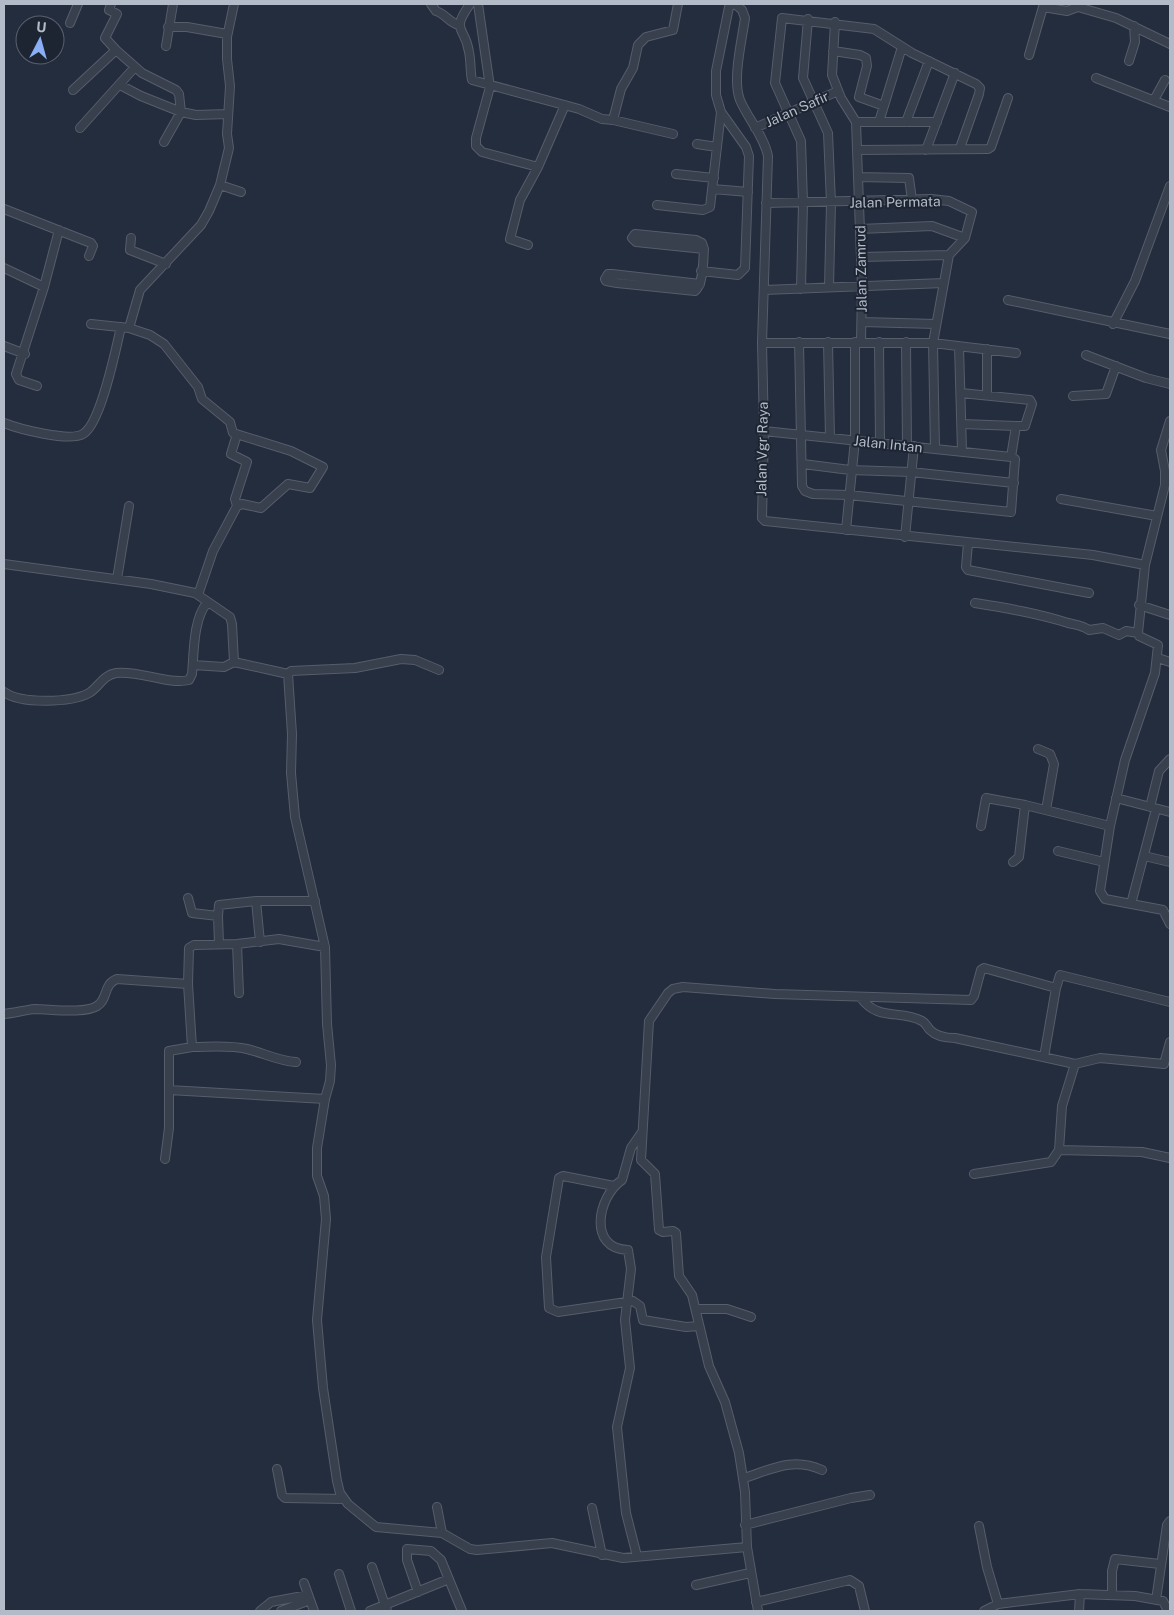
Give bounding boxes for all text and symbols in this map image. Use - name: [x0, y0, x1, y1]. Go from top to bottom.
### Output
- north arrow: [15, 15, 65, 65]
- text: U: [35, 19, 47, 36]
- street label: Jalan Safir: [763, 88, 831, 130]
- street label: Jalan Permata: [849, 193, 941, 211]
- street label: Jalan Zamrud: [852, 225, 870, 313]
- street label: Jalan Vgr Raya: [753, 402, 771, 496]
- street label: Jalan Intan: [853, 432, 923, 456]

